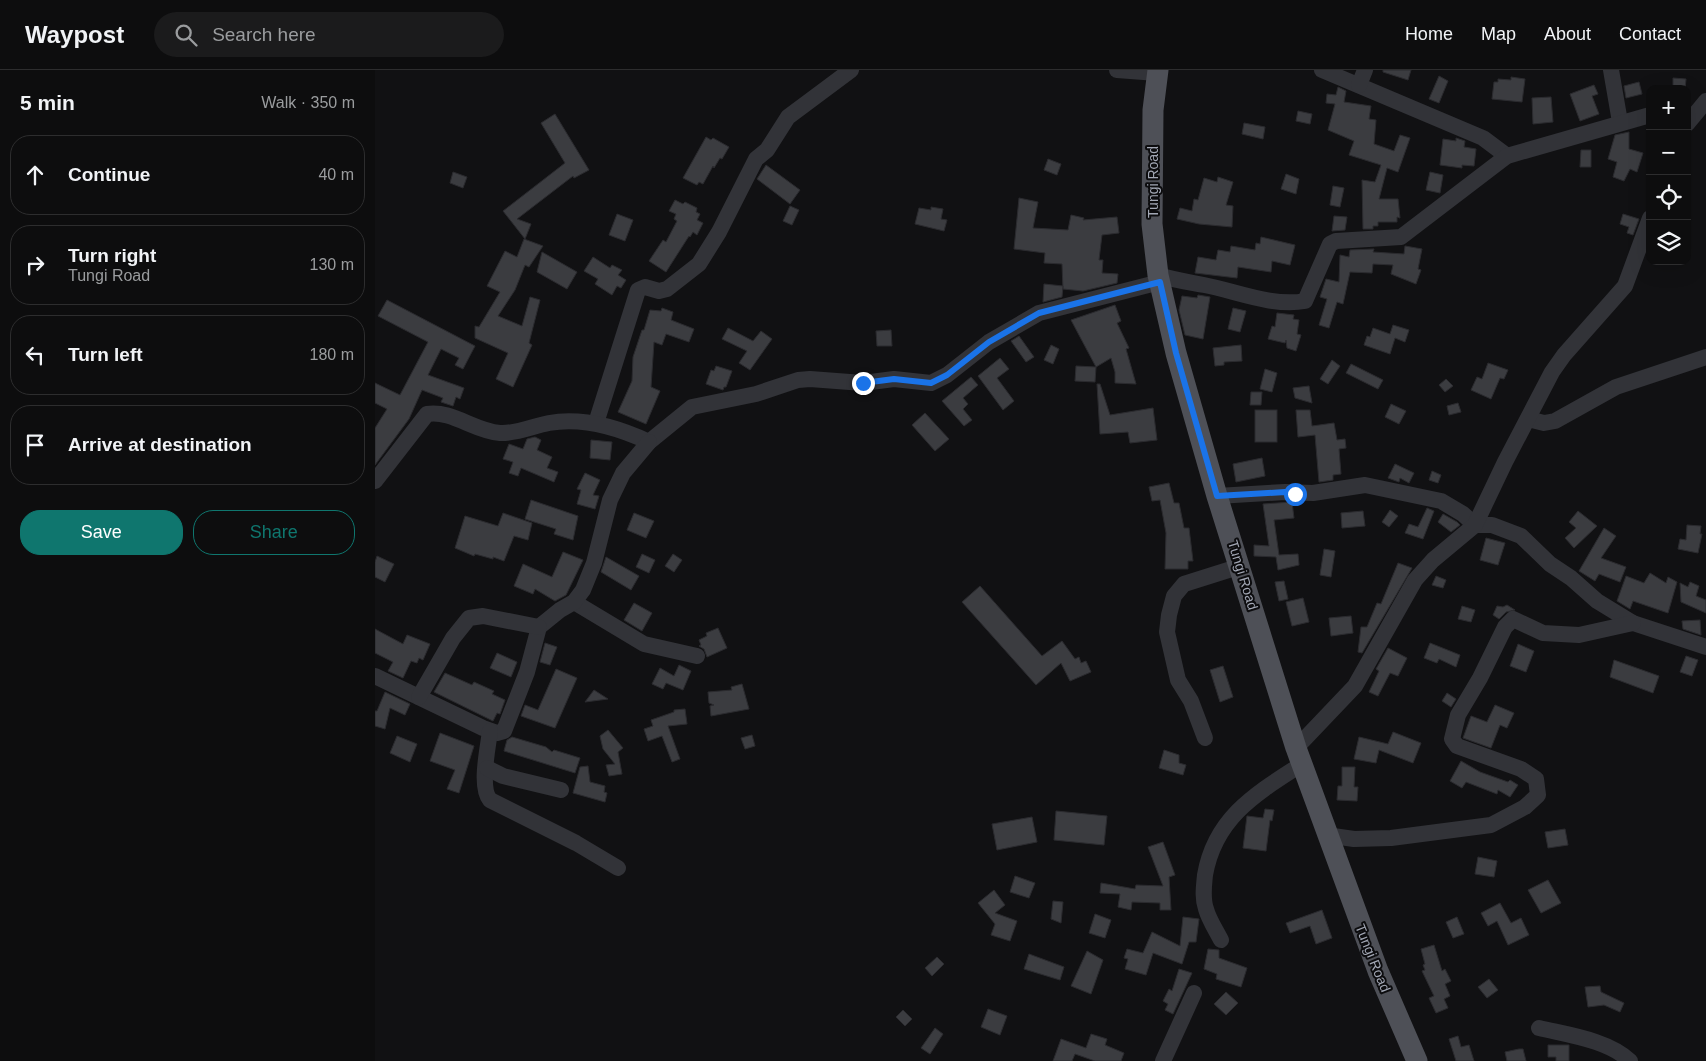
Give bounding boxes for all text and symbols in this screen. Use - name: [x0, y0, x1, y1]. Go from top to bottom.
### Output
- search box: [154, 12, 504, 57]
- text: Waypost: [25, 21, 124, 48]
- icon: search: [172, 21, 200, 49]
- text: Search here: [212, 24, 316, 45]
- text: Home: [1405, 24, 1453, 44]
- text: Map: [1481, 24, 1516, 44]
- text: About: [1544, 24, 1591, 44]
- text: Contact: [1619, 24, 1681, 44]
- map controls: [1646, 85, 1691, 265]
- button: +: [1646, 85, 1691, 130]
- text: 5 min: [20, 91, 75, 114]
- text: Walk · 350 m: [261, 94, 355, 111]
- button: −: [1646, 130, 1691, 175]
- street label: Tungi Road: [1145, 146, 1161, 218]
- icon: ahead: [21, 161, 49, 189]
- text: Continue: [68, 164, 150, 185]
- text: 40 m: [318, 166, 354, 183]
- button: locate: [1646, 175, 1691, 220]
- button: layers: [1646, 220, 1691, 265]
- text: Turn right: [68, 245, 156, 266]
- icon: right: [21, 251, 49, 279]
- text: 130 m: [310, 256, 354, 273]
- text: Tungi Road: [68, 267, 150, 284]
- icon: left: [21, 341, 49, 369]
- text: Turn left: [68, 344, 143, 365]
- text: 180 m: [310, 346, 354, 363]
- route end: [852, 372, 875, 395]
- icon: arrive: [21, 431, 49, 459]
- text: Arrive at destination: [68, 434, 252, 455]
- route start: [1284, 483, 1307, 506]
- button: Save: [20, 510, 183, 555]
- button: Share: [193, 510, 355, 555]
- street label: Tungi Road: [1225, 538, 1261, 612]
- street label: Tungi Road: [1352, 922, 1394, 994]

